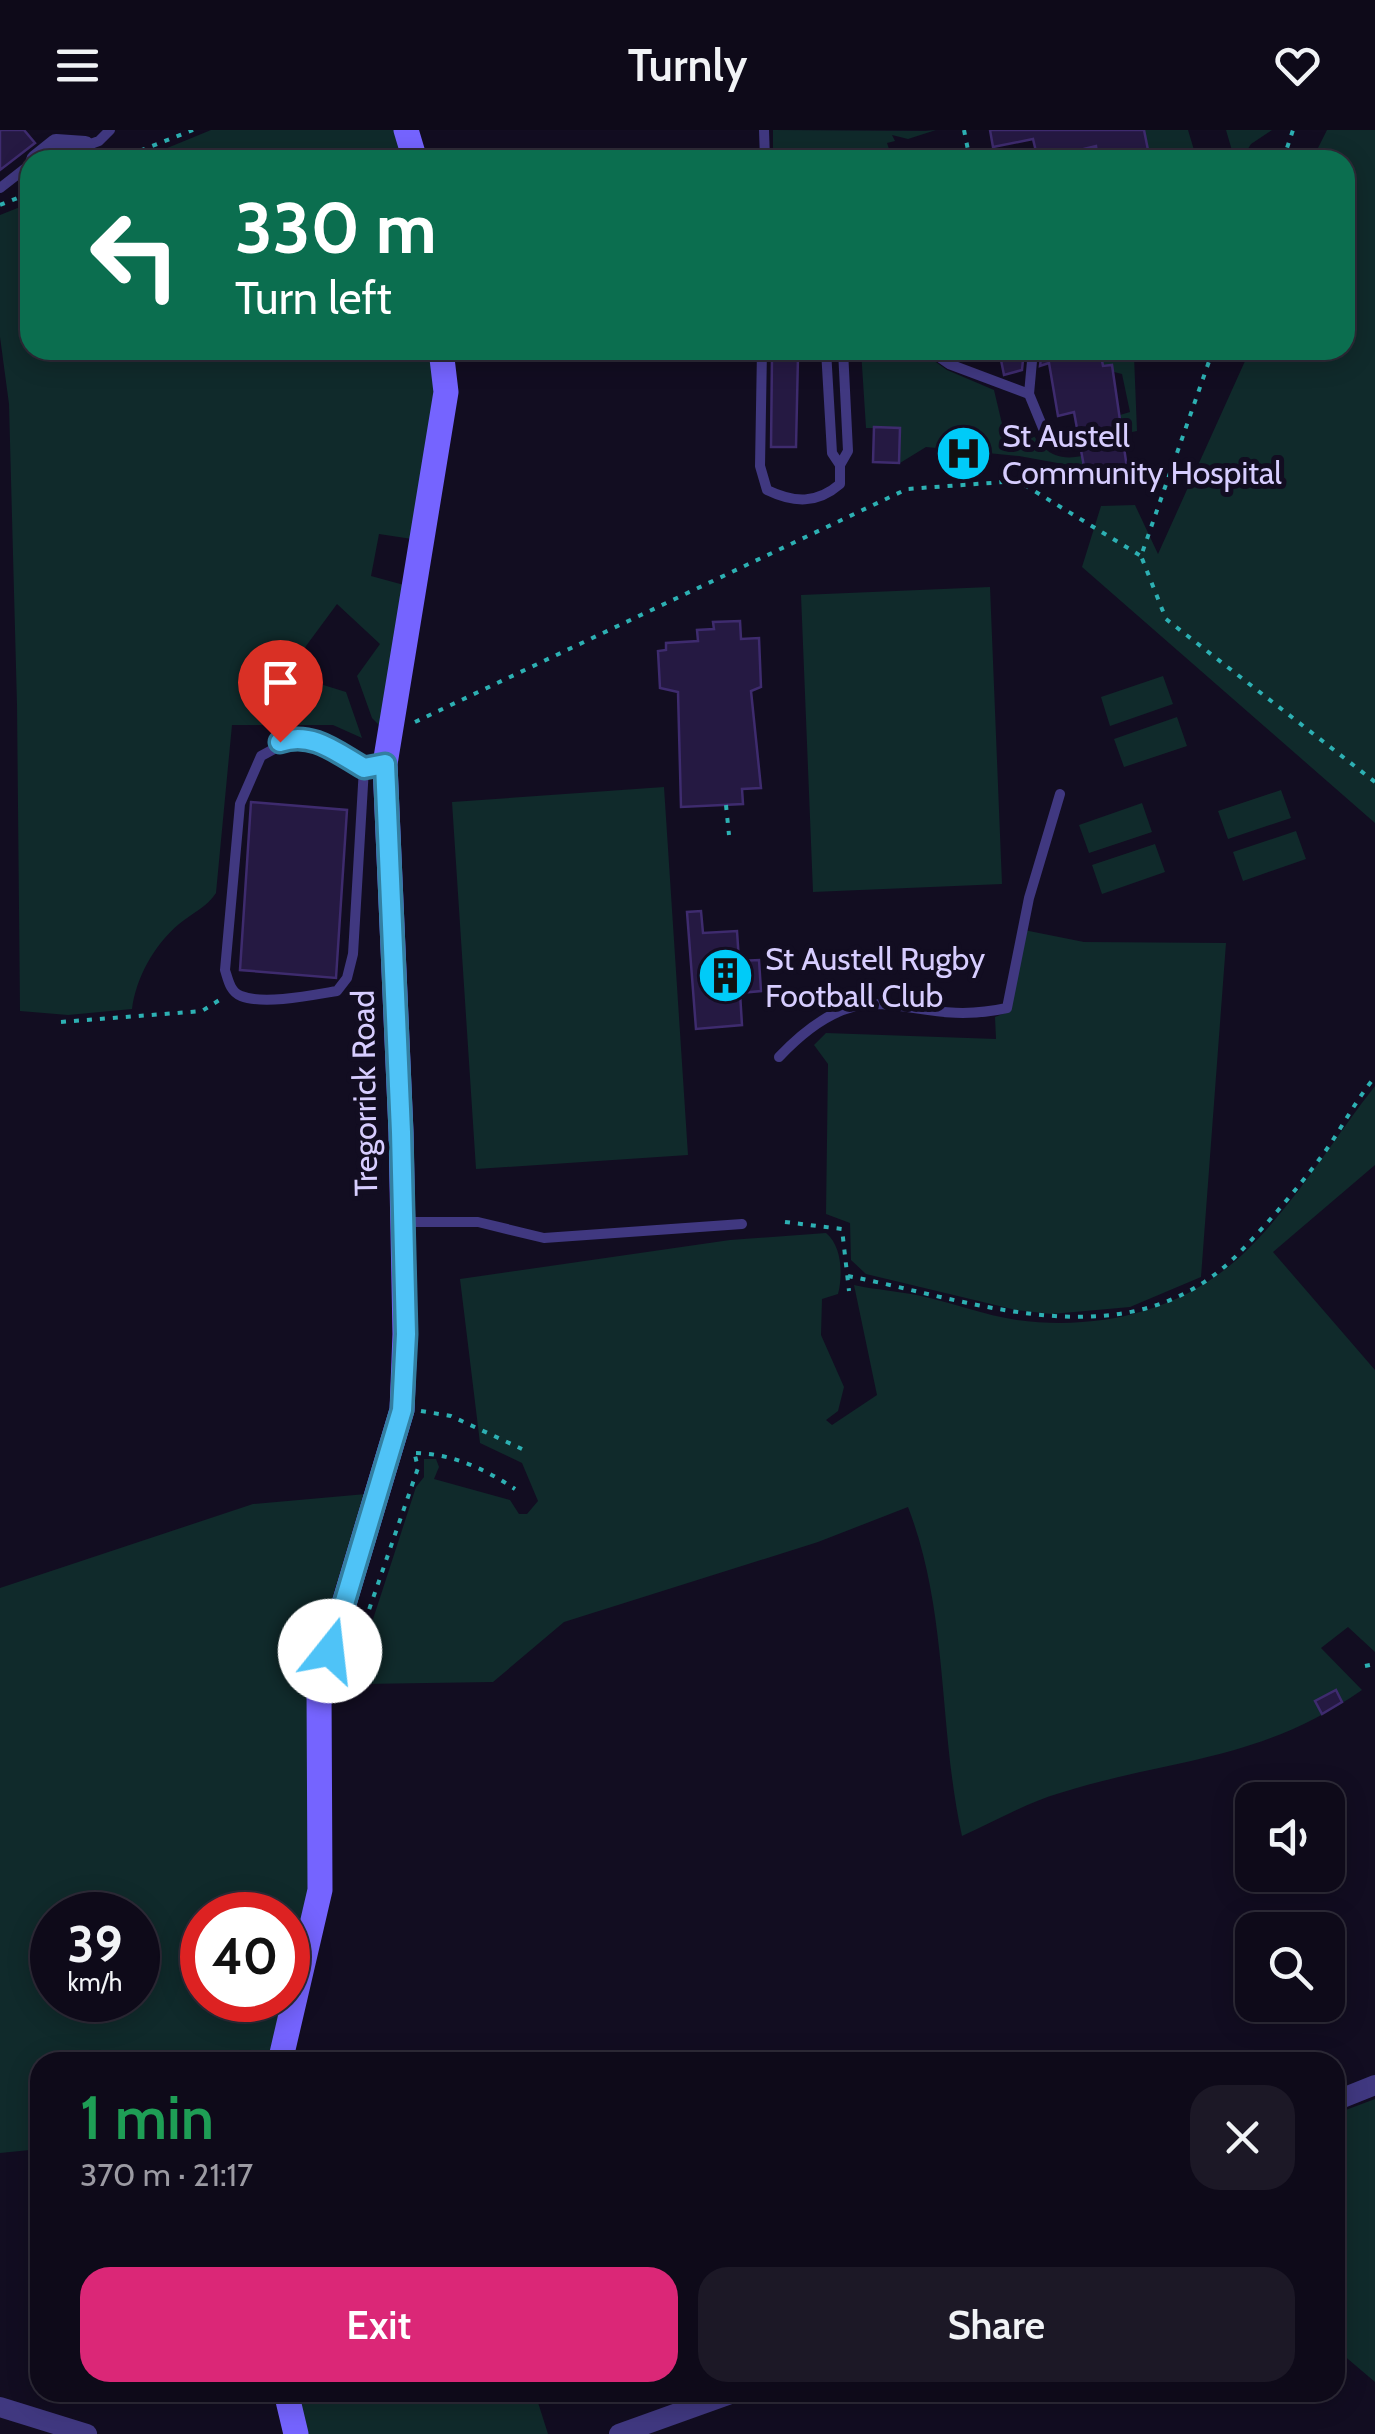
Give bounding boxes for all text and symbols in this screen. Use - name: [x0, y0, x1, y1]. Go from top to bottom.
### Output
- icon: menu: [50, 38, 105, 93]
- text: Turnly: [628, 38, 747, 92]
- icon: heart: [1270, 38, 1325, 93]
- text: 330 m: [235, 185, 436, 271]
- icon: left: [70, 190, 200, 320]
- text: Turn left: [235, 271, 392, 325]
- place label: St Austell Community Hospital: [1002, 416, 1282, 492]
- hospital icon: St Austell Community Hospital: [933, 423, 993, 483]
- pin: [238, 640, 323, 743]
- icon: arrive: [253, 655, 308, 710]
- place label: St Austell Rugby Football Club: [765, 939, 985, 1015]
- building icon: St Austell Rugby Football Club: [696, 946, 756, 1006]
- street label: Tregorrick Road: [343, 990, 385, 1196]
- position arrow: [278, 1599, 382, 1703]
- map controls: [1235, 1782, 1345, 2022]
- button: sound: [1235, 1782, 1345, 1892]
- speed limit sign: 40: [180, 1892, 310, 2022]
- button: search: [1235, 1912, 1345, 2022]
- text: 39: [67, 1914, 123, 1975]
- text: km/h: [68, 1967, 122, 1997]
- text: 1 min: [80, 2081, 214, 2154]
- button: close: [1190, 2085, 1295, 2190]
- text: 370 m · 21:17: [80, 2155, 253, 2194]
- button: Exit: [80, 2267, 678, 2382]
- button: Share: [698, 2267, 1295, 2382]

